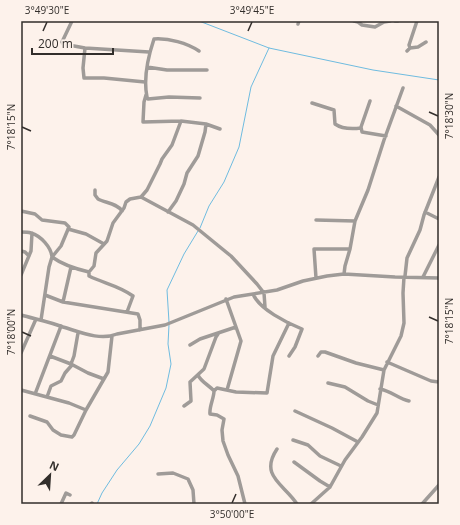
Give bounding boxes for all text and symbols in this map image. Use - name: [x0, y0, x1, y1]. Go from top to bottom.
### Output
- text: 3°49'30"E: [25, 3, 69, 17]
- text: 3°49'45"E: [230, 3, 274, 17]
- scale bar: [32, 30, 113, 56]
- text: 200 m: [38, 35, 73, 52]
- text: 7°18'30"N: [442, 93, 456, 139]
- text: 7°18'15"N: [4, 104, 18, 150]
- text: 7°18'15"N: [442, 298, 456, 344]
- text: 7°18'00"N: [4, 309, 18, 355]
- north arrow: [30, 455, 70, 495]
- text: N: [47, 457, 62, 474]
- text: 3°50'00"E: [210, 507, 254, 521]

